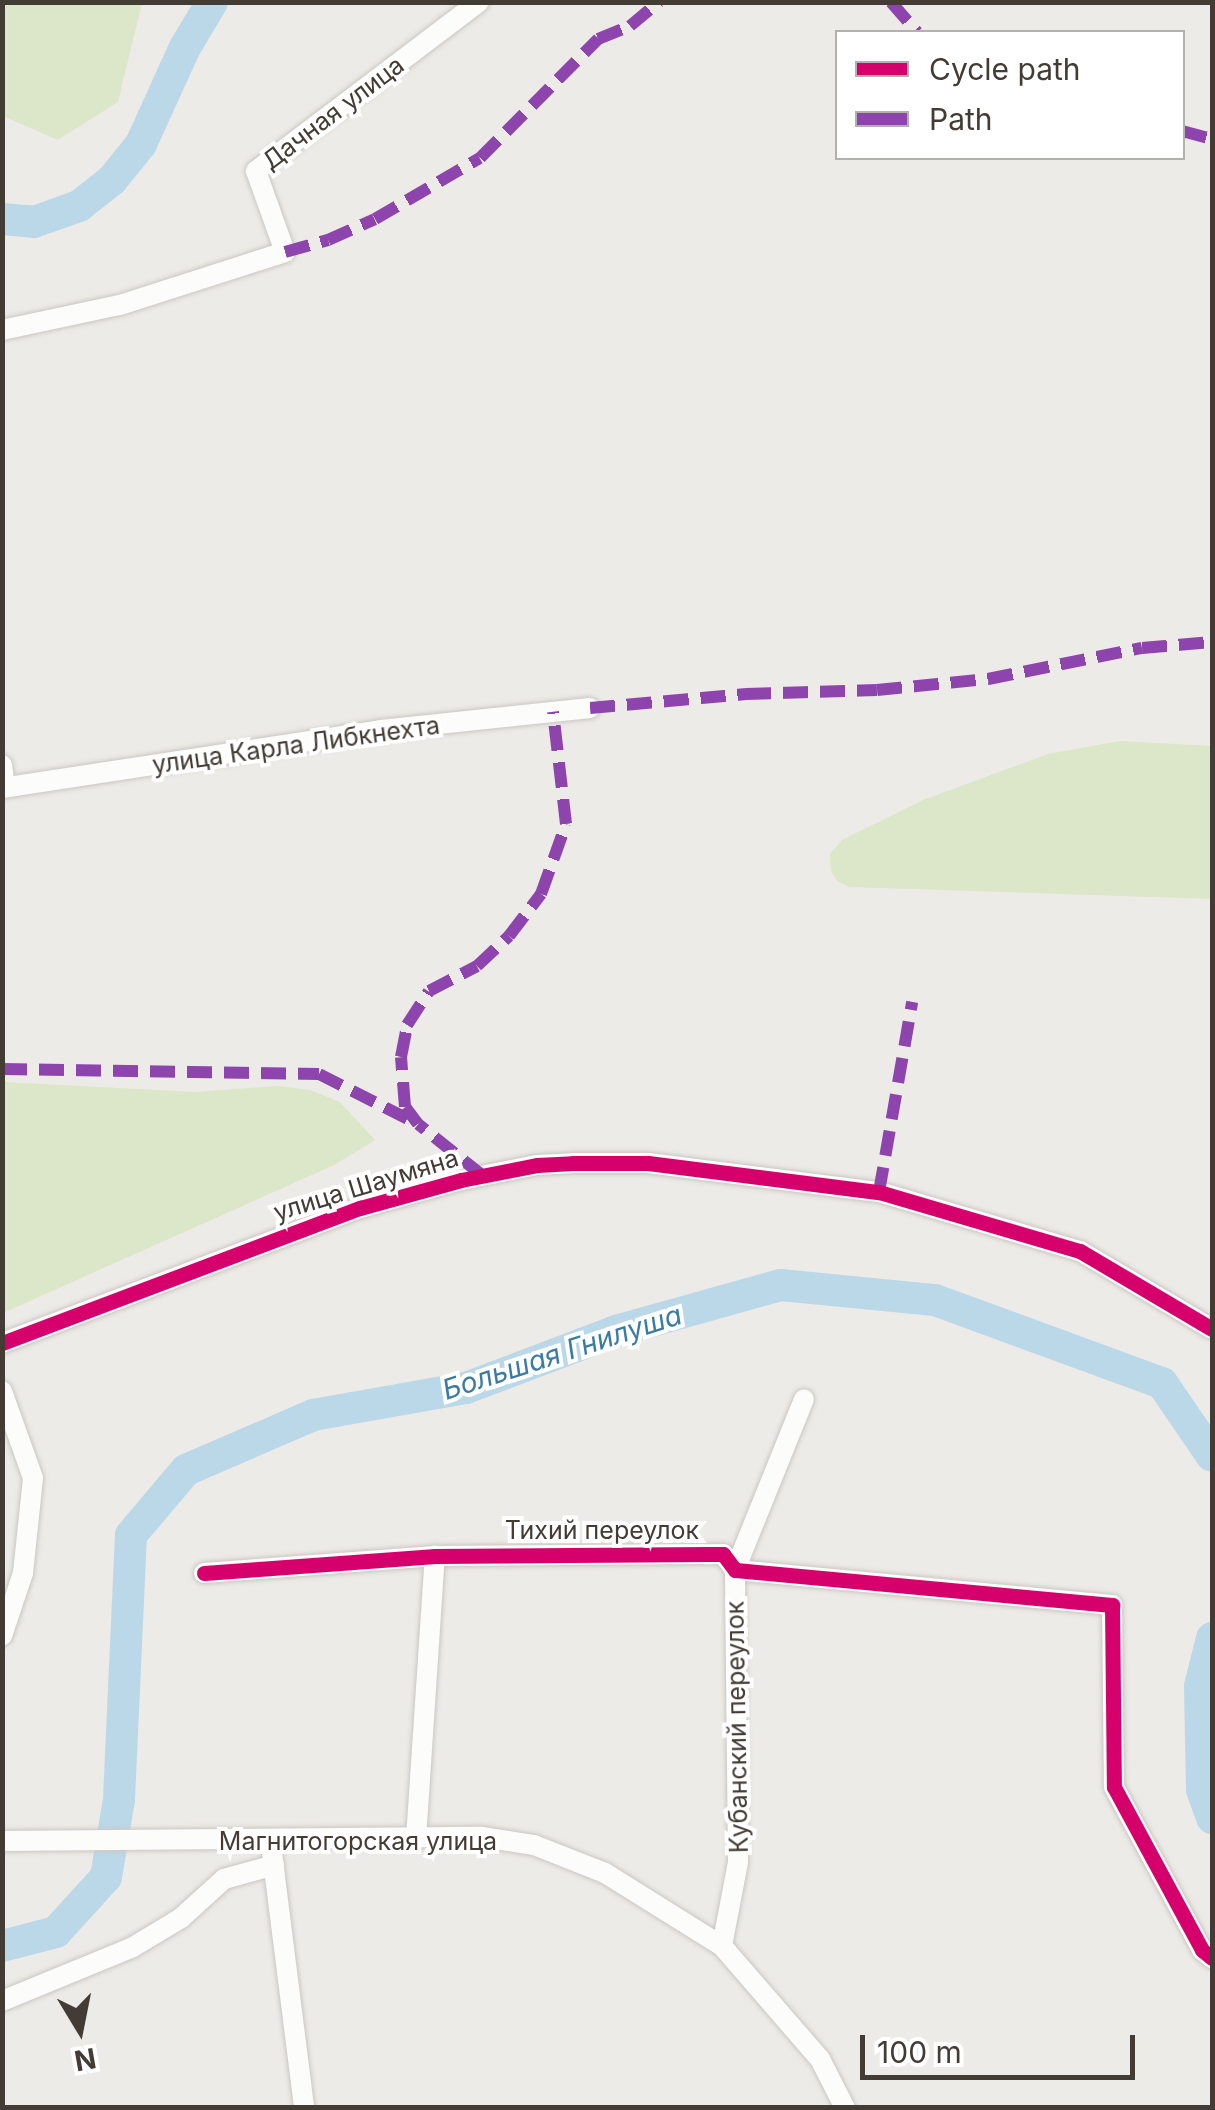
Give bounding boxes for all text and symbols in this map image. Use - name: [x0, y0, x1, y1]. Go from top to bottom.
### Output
- legend: [835, 30, 1185, 160]
- street label: Дачная улица: [256, 50, 410, 176]
- text: Cycle path: [929, 51, 1081, 87]
- text: Path: [929, 101, 993, 137]
- street label: улица Карла Либкнехта: [150, 710, 442, 780]
- street label: улица Шаумяна: [270, 1143, 462, 1227]
- water label: Большая Гнилуша: [438, 1297, 686, 1407]
- street label: Тихий переулок: [505, 1515, 699, 1545]
- street label: Кубанский переулок: [720, 1601, 754, 1853]
- street label: Магнитогорская улица: [219, 1826, 497, 1856]
- north arrow: [30, 1980, 130, 2080]
- scale bar: [865, 2015, 1140, 2077]
- text: 100 m: [877, 2034, 962, 2070]
- text: N: [72, 2041, 99, 2078]

